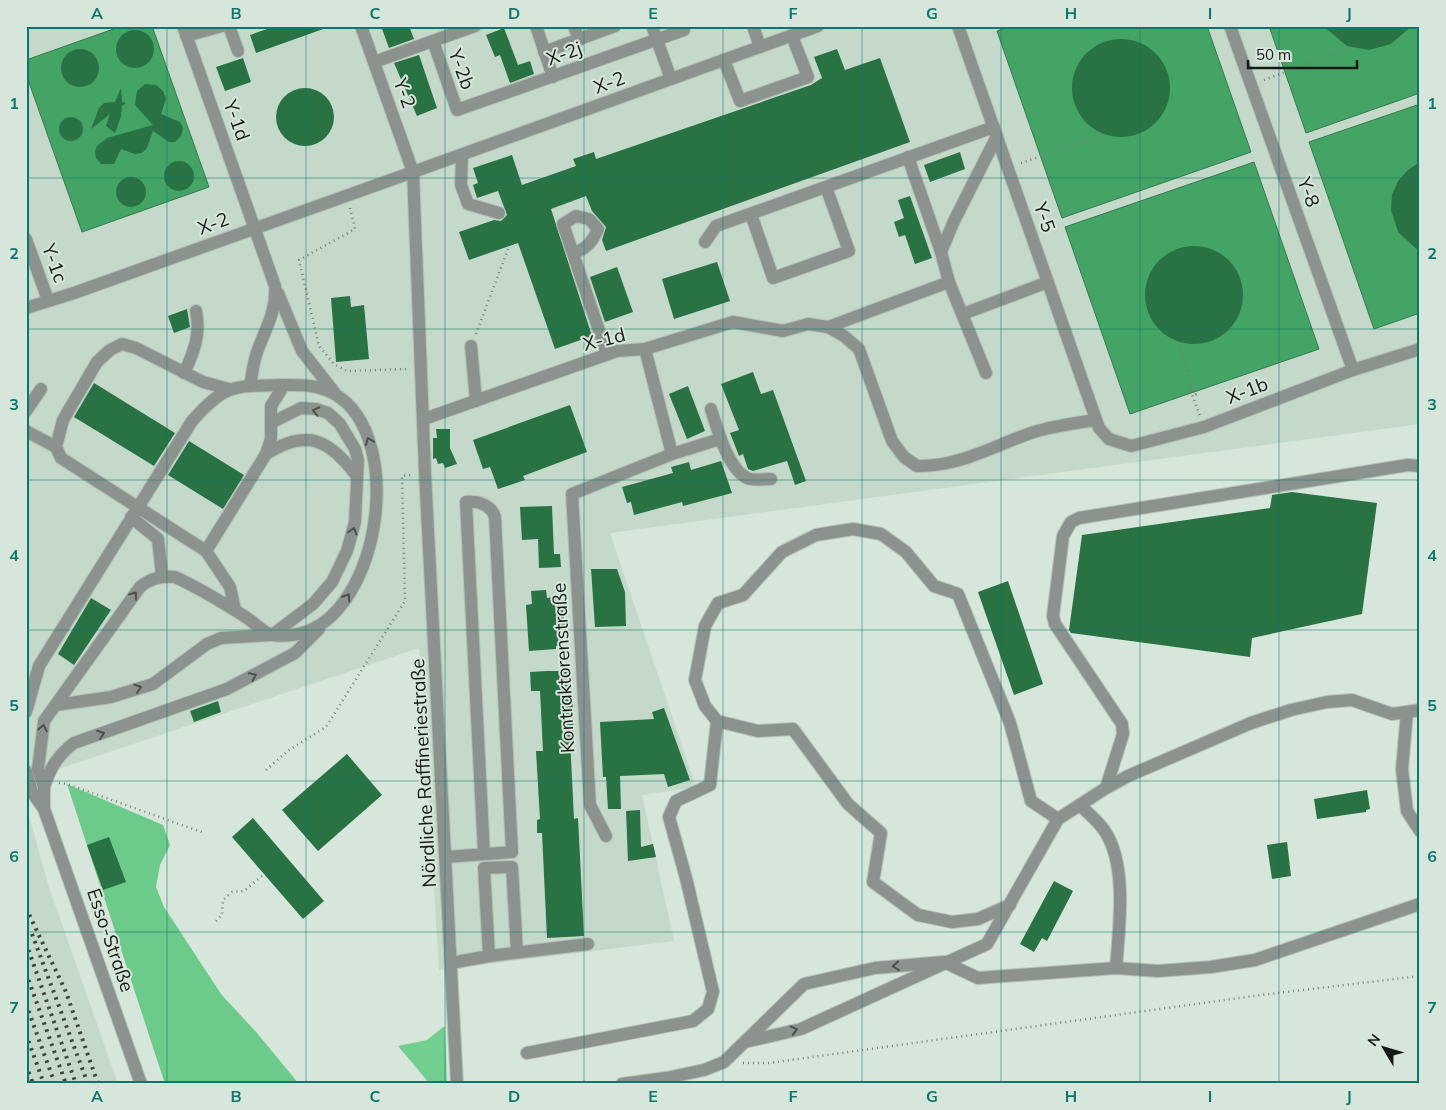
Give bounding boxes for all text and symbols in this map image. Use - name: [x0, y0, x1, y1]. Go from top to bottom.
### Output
- text: A: [91, 3, 103, 23]
- text: B: [230, 3, 242, 23]
- text: C: [370, 3, 381, 23]
- text: D: [508, 3, 520, 23]
- text: E: [648, 3, 658, 23]
- text: F: [788, 3, 798, 23]
- text: G: [926, 3, 938, 23]
- text: H: [1065, 3, 1077, 23]
- text: I: [1208, 3, 1212, 23]
- text: J: [1346, 3, 1352, 23]
- street label: X-2j: [543, 36, 585, 70]
- scale bar: [1248, 38, 1357, 70]
- street label: Y-2b: [443, 44, 480, 93]
- text: 50 m: [1256, 45, 1291, 64]
- street label: X-2: [590, 65, 628, 99]
- street label: Y-2: [388, 74, 421, 111]
- text: 1: [9, 93, 19, 113]
- text: 1: [1427, 93, 1437, 113]
- street label: Y-1d: [218, 95, 255, 144]
- street label: Y-8: [1292, 173, 1325, 210]
- street label: Y-5: [1028, 198, 1061, 235]
- street label: X-2: [194, 206, 232, 240]
- street label: Y-1c: [37, 239, 73, 286]
- text: 2: [9, 243, 19, 263]
- text: 2: [1427, 243, 1437, 263]
- street label: X-1d: [580, 322, 628, 356]
- street label: X-1b: [1223, 371, 1271, 409]
- text: 3: [9, 394, 19, 414]
- text: 3: [1427, 394, 1437, 414]
- one-way arrow: [312, 406, 321, 416]
- one-way arrow: [365, 437, 375, 446]
- one-way arrow: [347, 527, 357, 535]
- text: 4: [9, 545, 19, 565]
- text: 4: [1427, 545, 1437, 565]
- street label: Kontraktorenstraße: [547, 582, 579, 754]
- one-way arrow: [129, 592, 137, 601]
- one-way arrow: [341, 594, 350, 603]
- street label: Nördliche Raffineriestraße: [405, 658, 441, 888]
- one-way arrow: [248, 672, 257, 682]
- one-way arrow: [134, 684, 142, 694]
- text: 5: [9, 695, 19, 715]
- text: 5: [1427, 695, 1437, 715]
- one-way arrow: [38, 724, 48, 733]
- one-way arrow: [97, 730, 105, 740]
- text: 6: [9, 846, 19, 866]
- text: 6: [1427, 846, 1437, 866]
- street label: Esso-Straße: [82, 885, 140, 995]
- one-way arrow: [891, 960, 899, 971]
- text: 7: [9, 997, 19, 1017]
- text: 7: [1427, 997, 1437, 1017]
- north arrow: [1358, 1022, 1408, 1072]
- one-way arrow: [790, 1026, 798, 1036]
- text: N: [1363, 1030, 1384, 1050]
- text: A: [91, 1086, 103, 1106]
- text: B: [230, 1086, 242, 1106]
- text: C: [370, 1086, 381, 1106]
- text: D: [508, 1086, 520, 1106]
- text: E: [648, 1086, 658, 1106]
- text: F: [788, 1086, 798, 1106]
- text: G: [926, 1086, 938, 1106]
- text: H: [1065, 1086, 1077, 1106]
- text: I: [1208, 1086, 1212, 1106]
- text: J: [1346, 1086, 1352, 1106]

